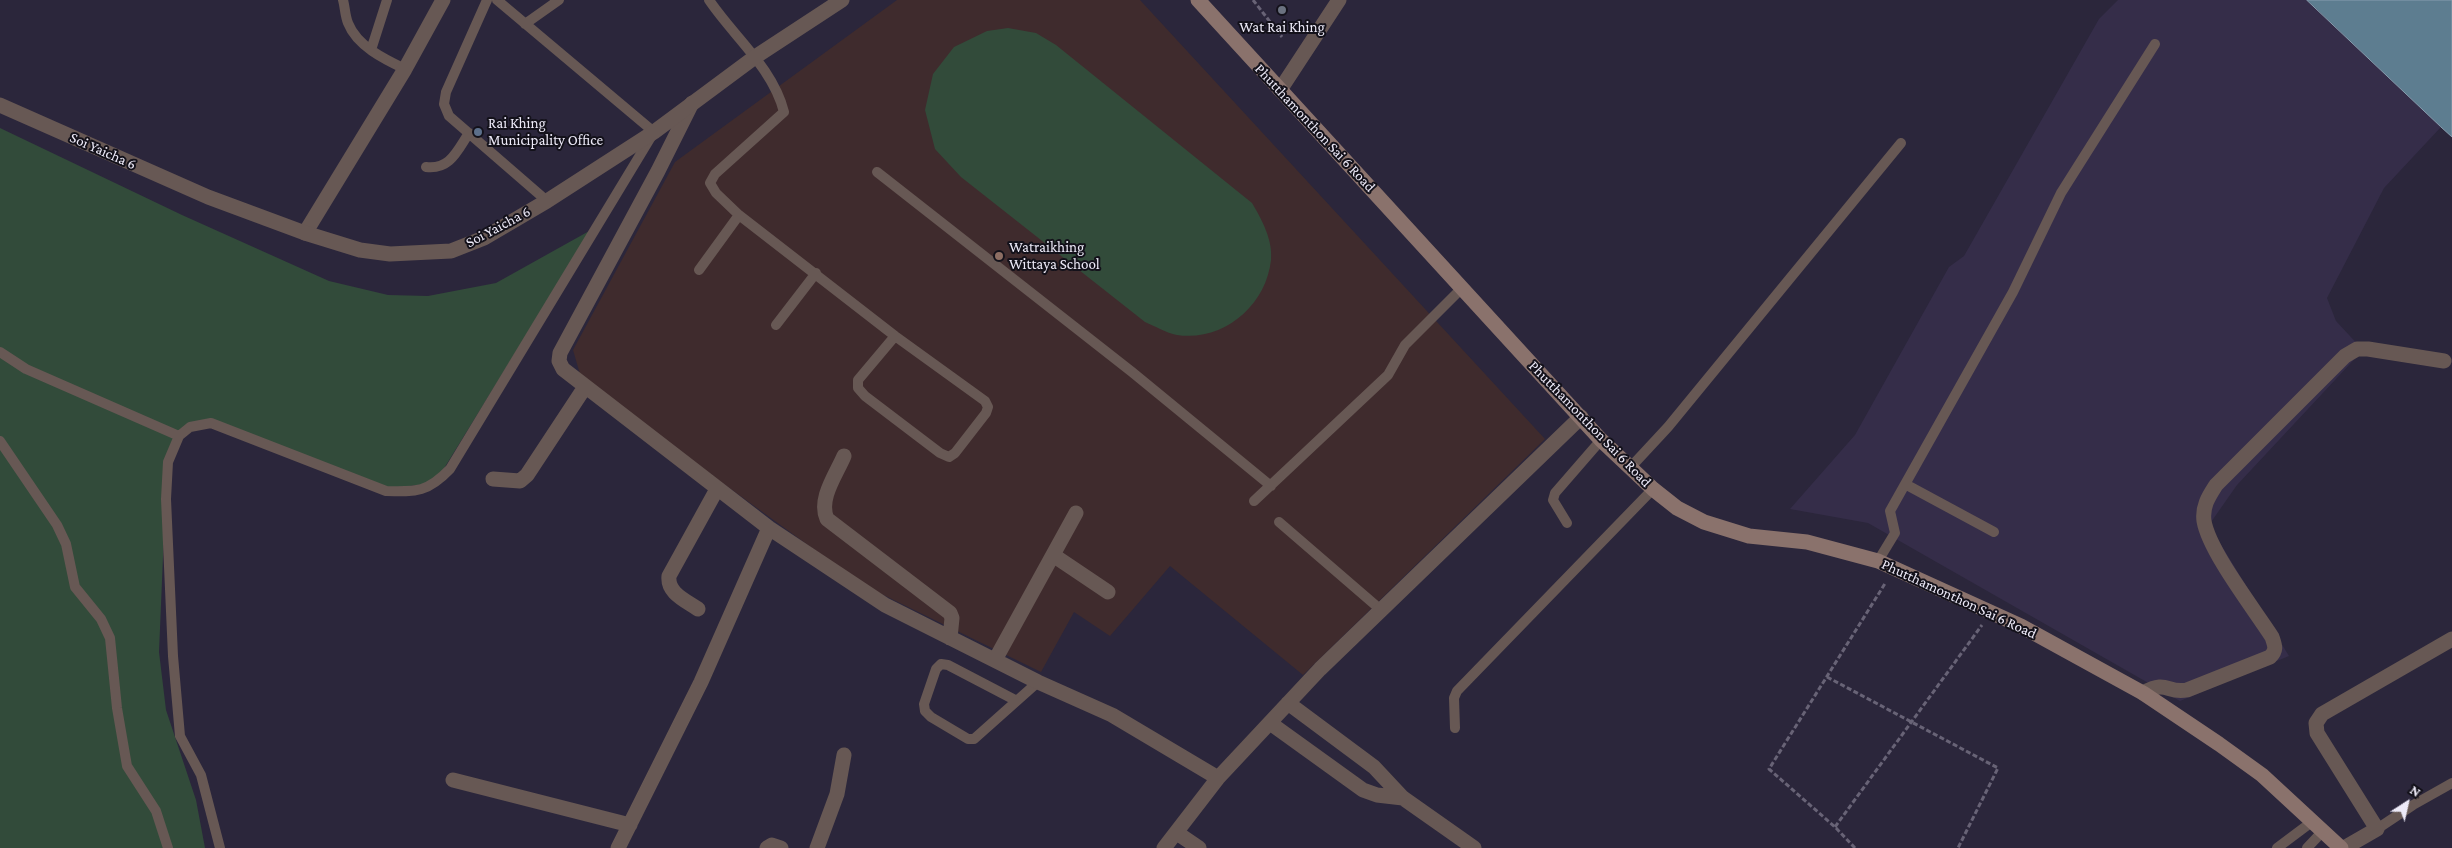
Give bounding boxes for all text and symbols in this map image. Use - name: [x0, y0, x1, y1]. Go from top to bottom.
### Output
- marker: Wat Rai Khing: [1276, 4, 1288, 16]
- place label: Wat Rai Khing: [1239, 18, 1325, 36]
- street label: Phutthamonthon Sai 6 Road: [1251, 60, 1379, 196]
- place label: Rai Khing Municipality Office: [488, 114, 603, 149]
- marker: Rai Khing Municipality Office: [472, 126, 484, 138]
- street label: Soi Yaicha 6: [67, 128, 139, 174]
- street label: Soi Yaicha 6: [463, 202, 533, 252]
- place label: Watraikhing Wittaya School: [1009, 238, 1100, 273]
- marker: Watraikhing Wittaya School: [993, 250, 1005, 262]
- street label: Phutthamonthon Sai 6 Road: [1525, 357, 1655, 491]
- street label: Phutthamonthon Sai 6 Road: [1879, 555, 2039, 643]
- north arrow: [2382, 778, 2432, 828]
- text: N: [2407, 781, 2424, 800]

